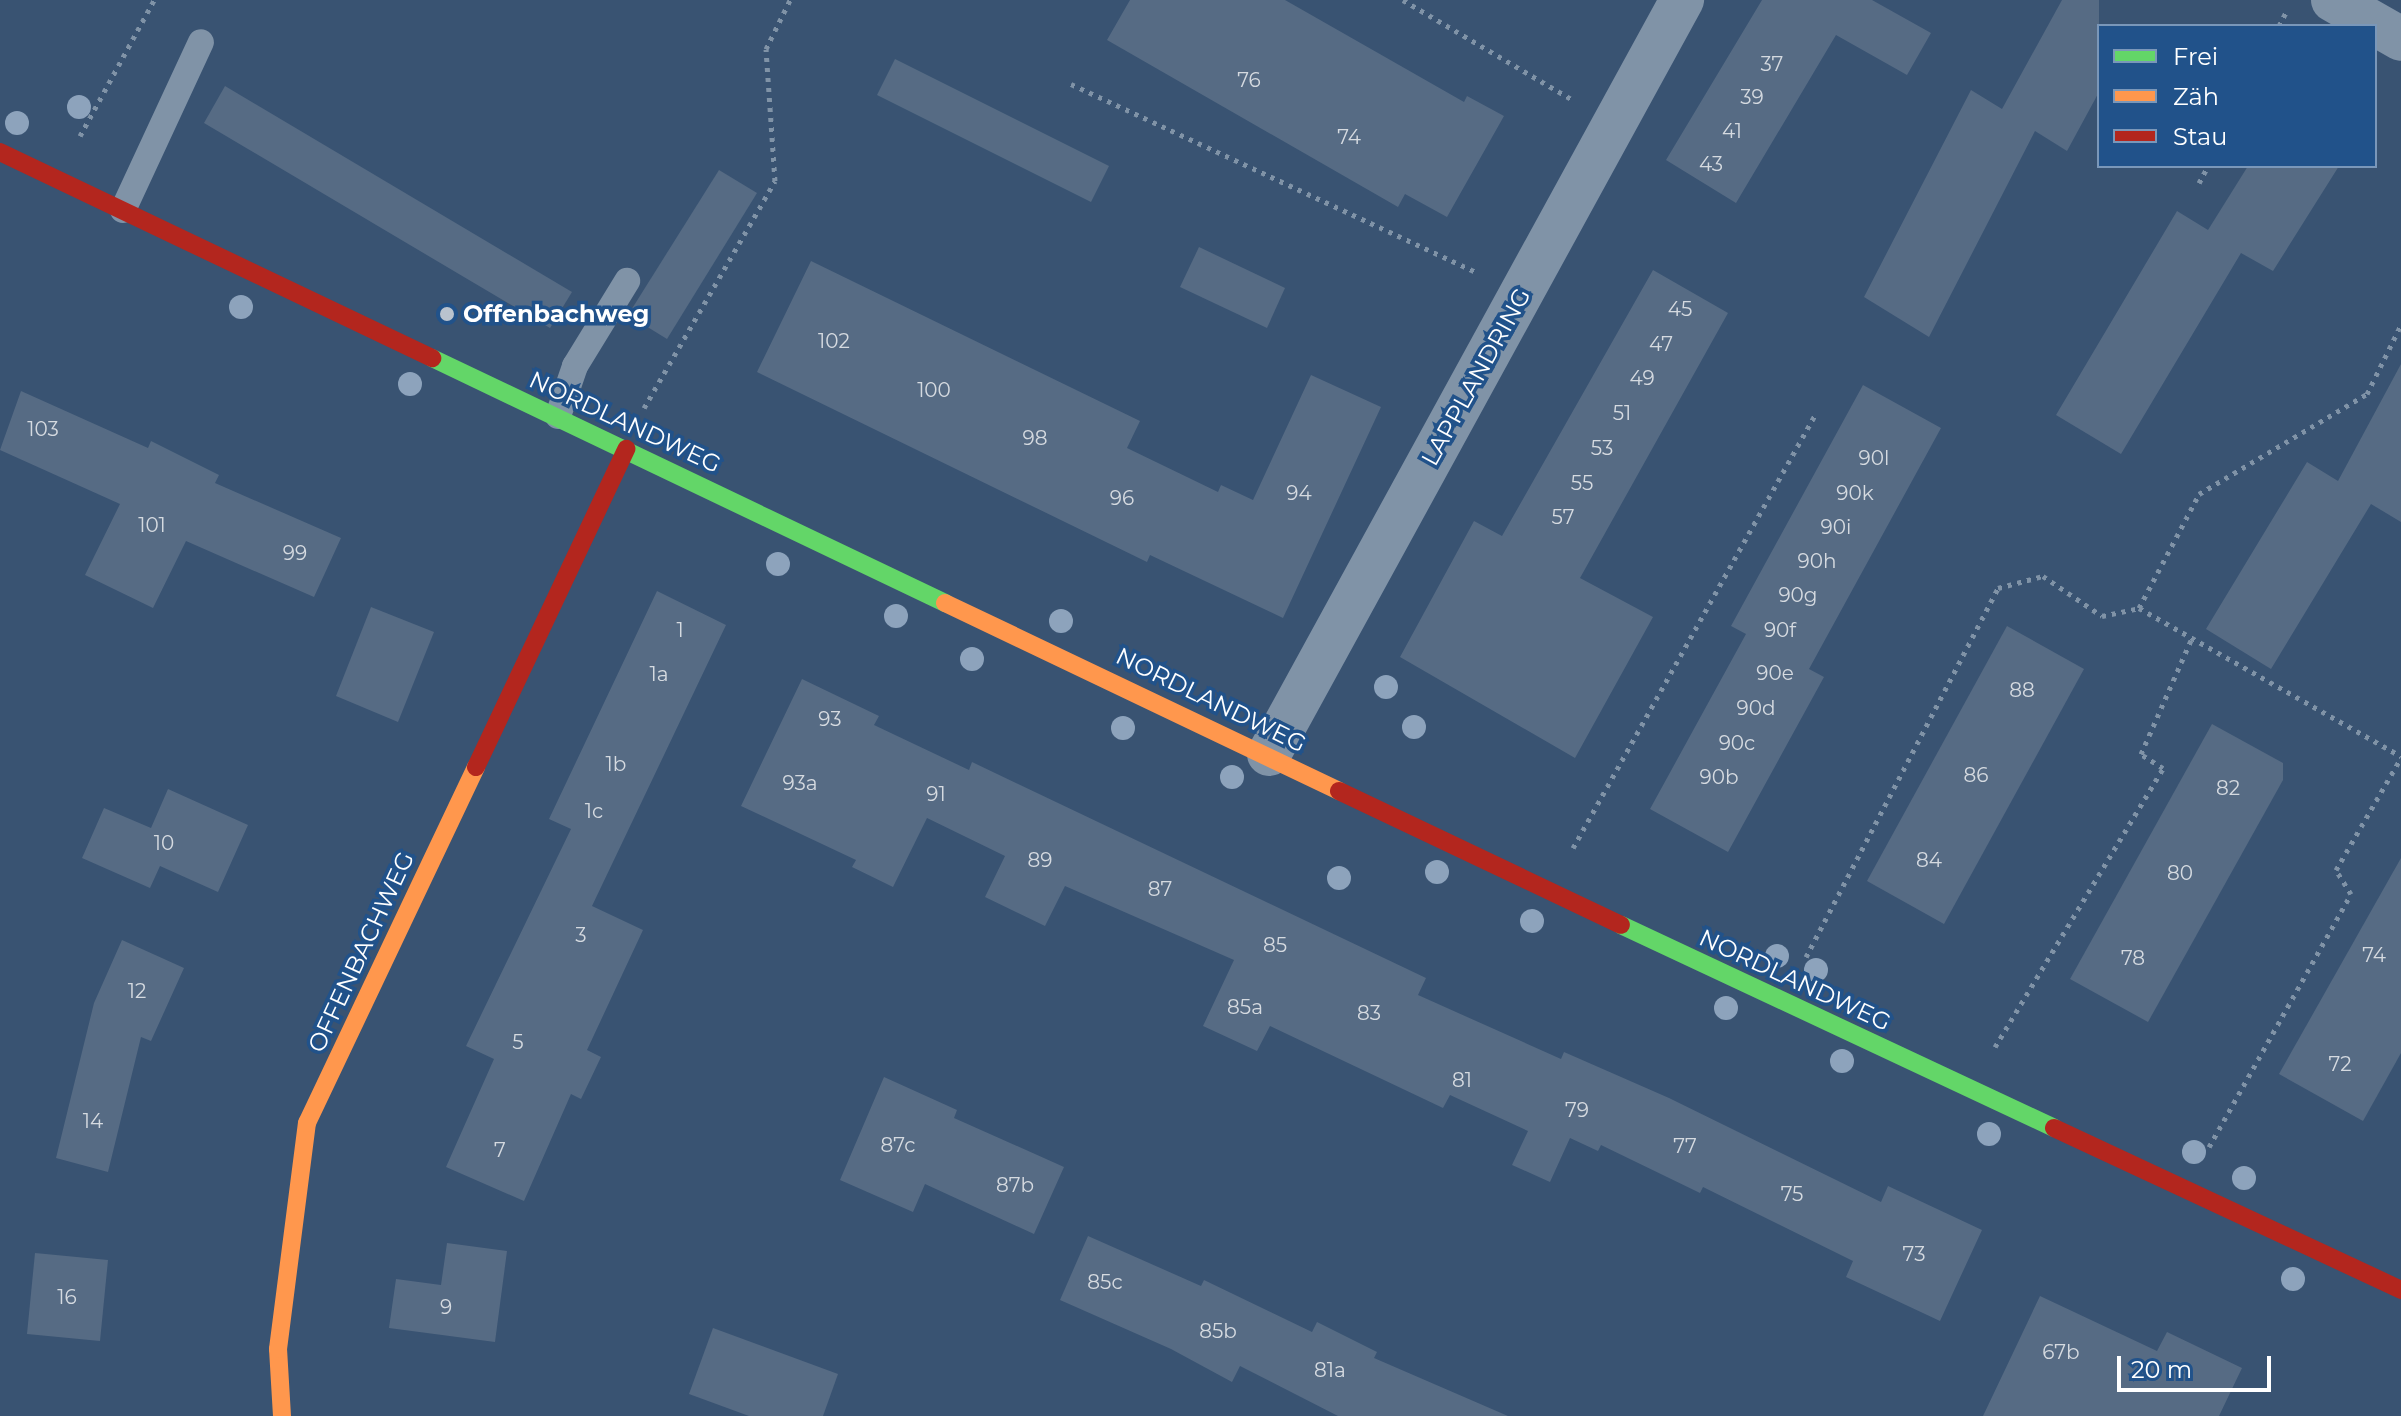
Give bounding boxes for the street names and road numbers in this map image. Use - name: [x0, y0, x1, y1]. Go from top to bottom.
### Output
- street label: LAPPLANDRING: [1415, 283, 1537, 471]
- street label: NORDLANDWEG: [525, 365, 725, 479]
- street label: NORDLANDWEG: [1111, 641, 1311, 759]
- street label: OFFENBACHWEG: [302, 847, 420, 1057]
- street label: NORDLANDWEG: [1695, 923, 1895, 1037]

